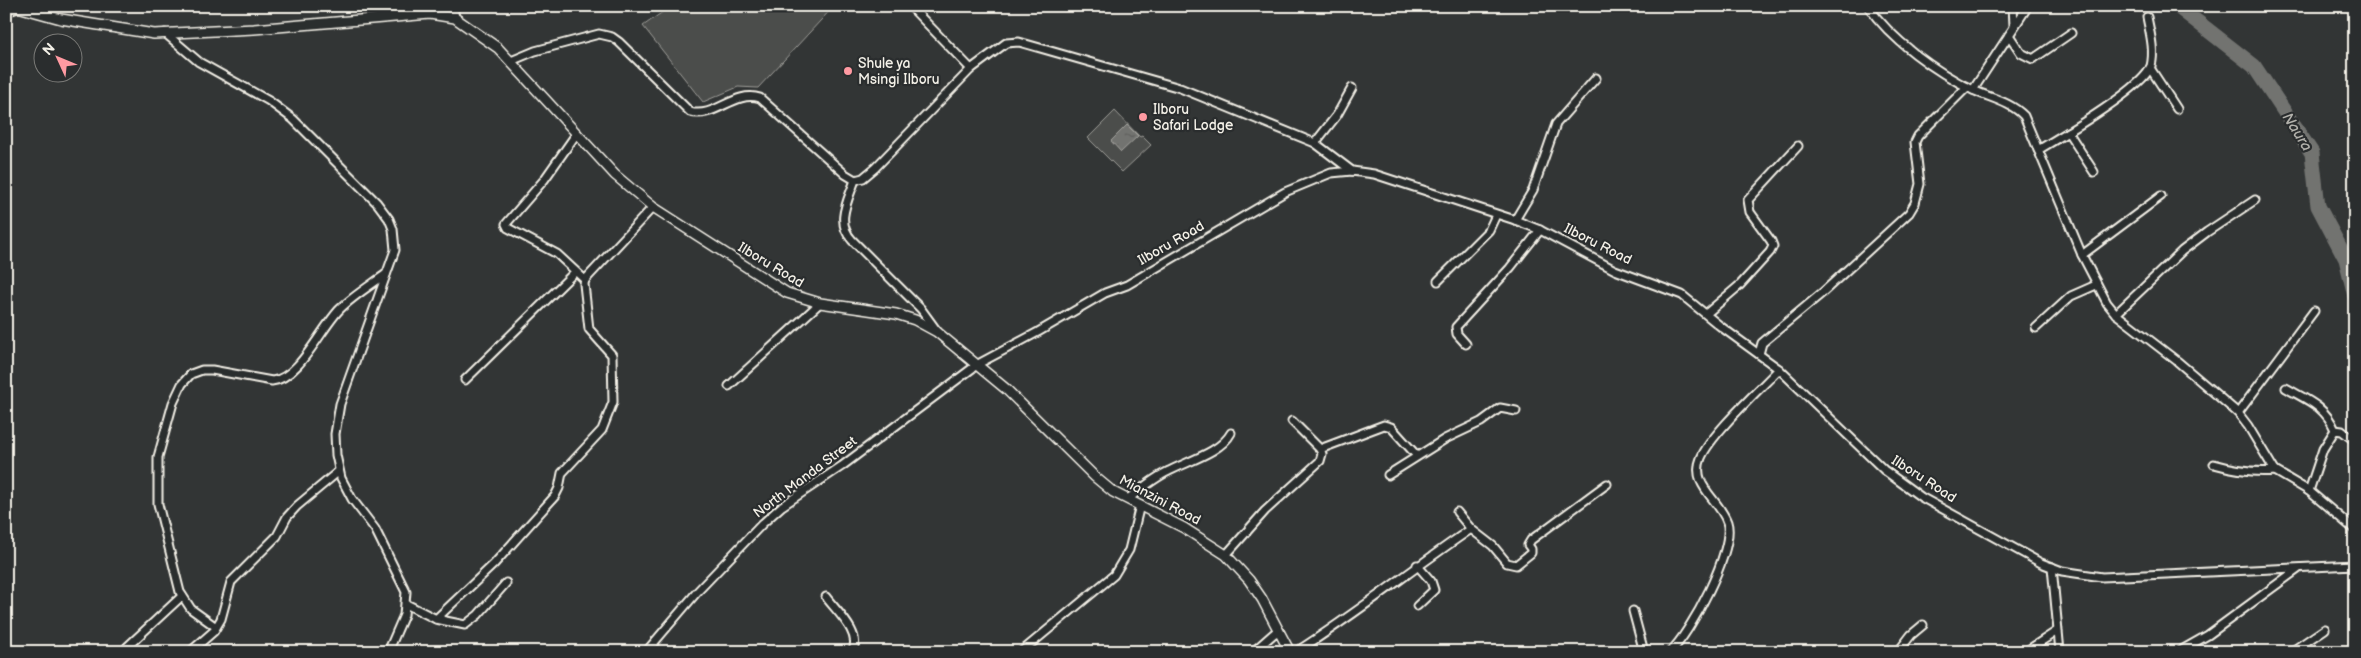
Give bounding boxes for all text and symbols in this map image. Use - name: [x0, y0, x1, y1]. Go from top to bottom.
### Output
- north arrow: [32, 32, 82, 82]
- text: N: [39, 40, 59, 59]
- place label: Shule ya Msingi Ilboru: [858, 55, 939, 88]
- marker: Shule ya Msingi Ilboru: [842, 65, 854, 77]
- place label: Ilboru Safari Lodge: [1153, 101, 1233, 134]
- water label: Naura: [2278, 109, 2316, 155]
- marker: Ilboru Safari Lodge: [1137, 111, 1149, 123]
- street label: Ilboru Road: [1135, 217, 1207, 269]
- street label: Ilboru Road: [1561, 220, 1635, 268]
- street label: Ilboru Road: [735, 239, 807, 291]
- street label: North Manda Street: [750, 432, 861, 521]
- street label: Ilboru Road: [1888, 452, 1960, 506]
- street label: Mianzini Road: [1116, 471, 1204, 529]

